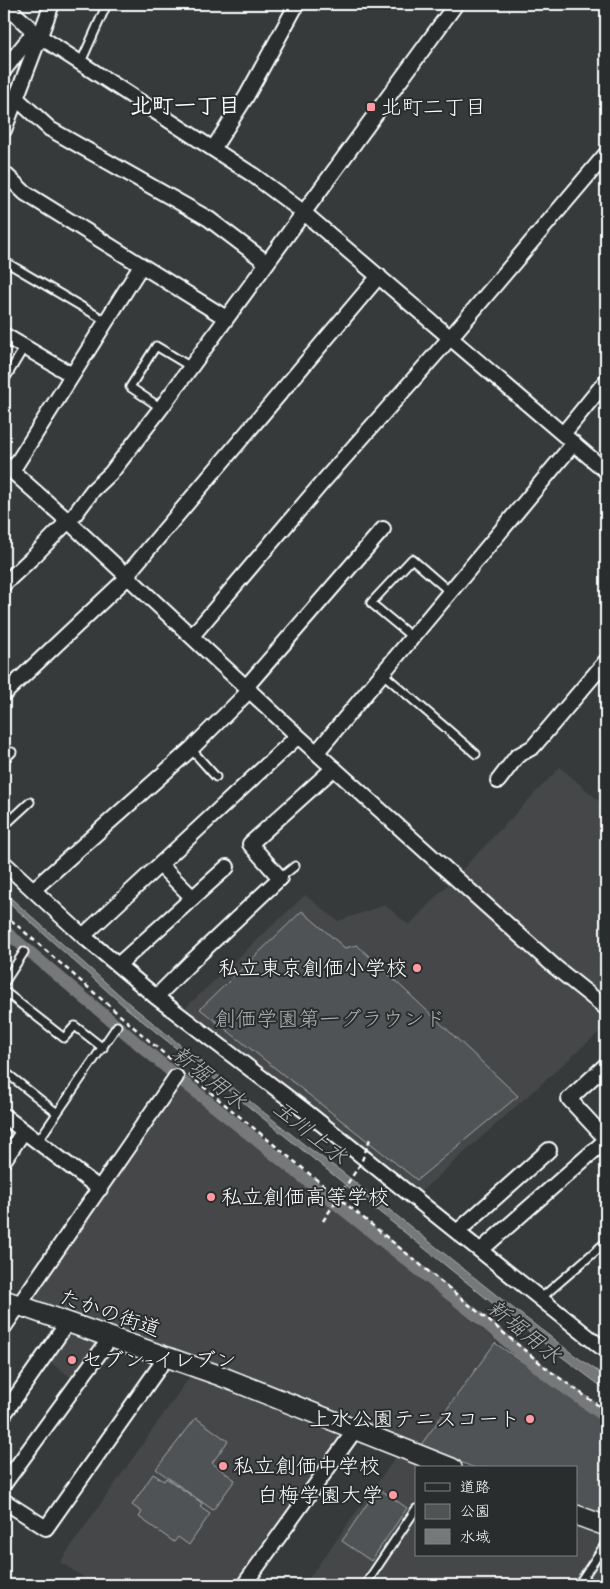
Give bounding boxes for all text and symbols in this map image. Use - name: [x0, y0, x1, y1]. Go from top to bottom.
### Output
- district label: 北町一丁目: [130, 92, 240, 124]
- place label: 北町二丁目: [381, 94, 486, 124]
- marker: 北町二丁目: [365, 101, 377, 113]
- place label: 私立東京創価小学校: [218, 955, 407, 985]
- marker: 私立東京創価小学校: [411, 962, 423, 974]
- park label: 創価学園第一グラウンド: [215, 1006, 446, 1036]
- water label: 新堀用水: [164, 1039, 252, 1119]
- water label: 玉川上水: [265, 1094, 353, 1174]
- place label: 私立創価高等学校: [221, 1184, 389, 1214]
- marker: 私立創価高等学校: [205, 1191, 217, 1203]
- street label: たかの街道: [55, 1284, 164, 1346]
- water label: 新堀用水: [479, 1293, 567, 1373]
- place label: セブン-イレブン: [82, 1347, 237, 1377]
- marker: セブン-イレブン: [66, 1354, 78, 1366]
- place label: 上水公園テニスコート: [310, 1406, 520, 1436]
- marker: 上水公園テニスコート: [524, 1413, 536, 1425]
- place label: 私立創価中学校: [233, 1453, 380, 1483]
- marker: 私立創価中学校: [217, 1460, 229, 1472]
- legend: [415, 1466, 578, 1556]
- text: 道路: [460, 1477, 490, 1499]
- place label: 白梅学園大学: [257, 1482, 383, 1512]
- marker: 白梅学園大学: [387, 1489, 399, 1501]
- text: 公園: [460, 1501, 490, 1523]
- text: 水域: [460, 1527, 490, 1549]

